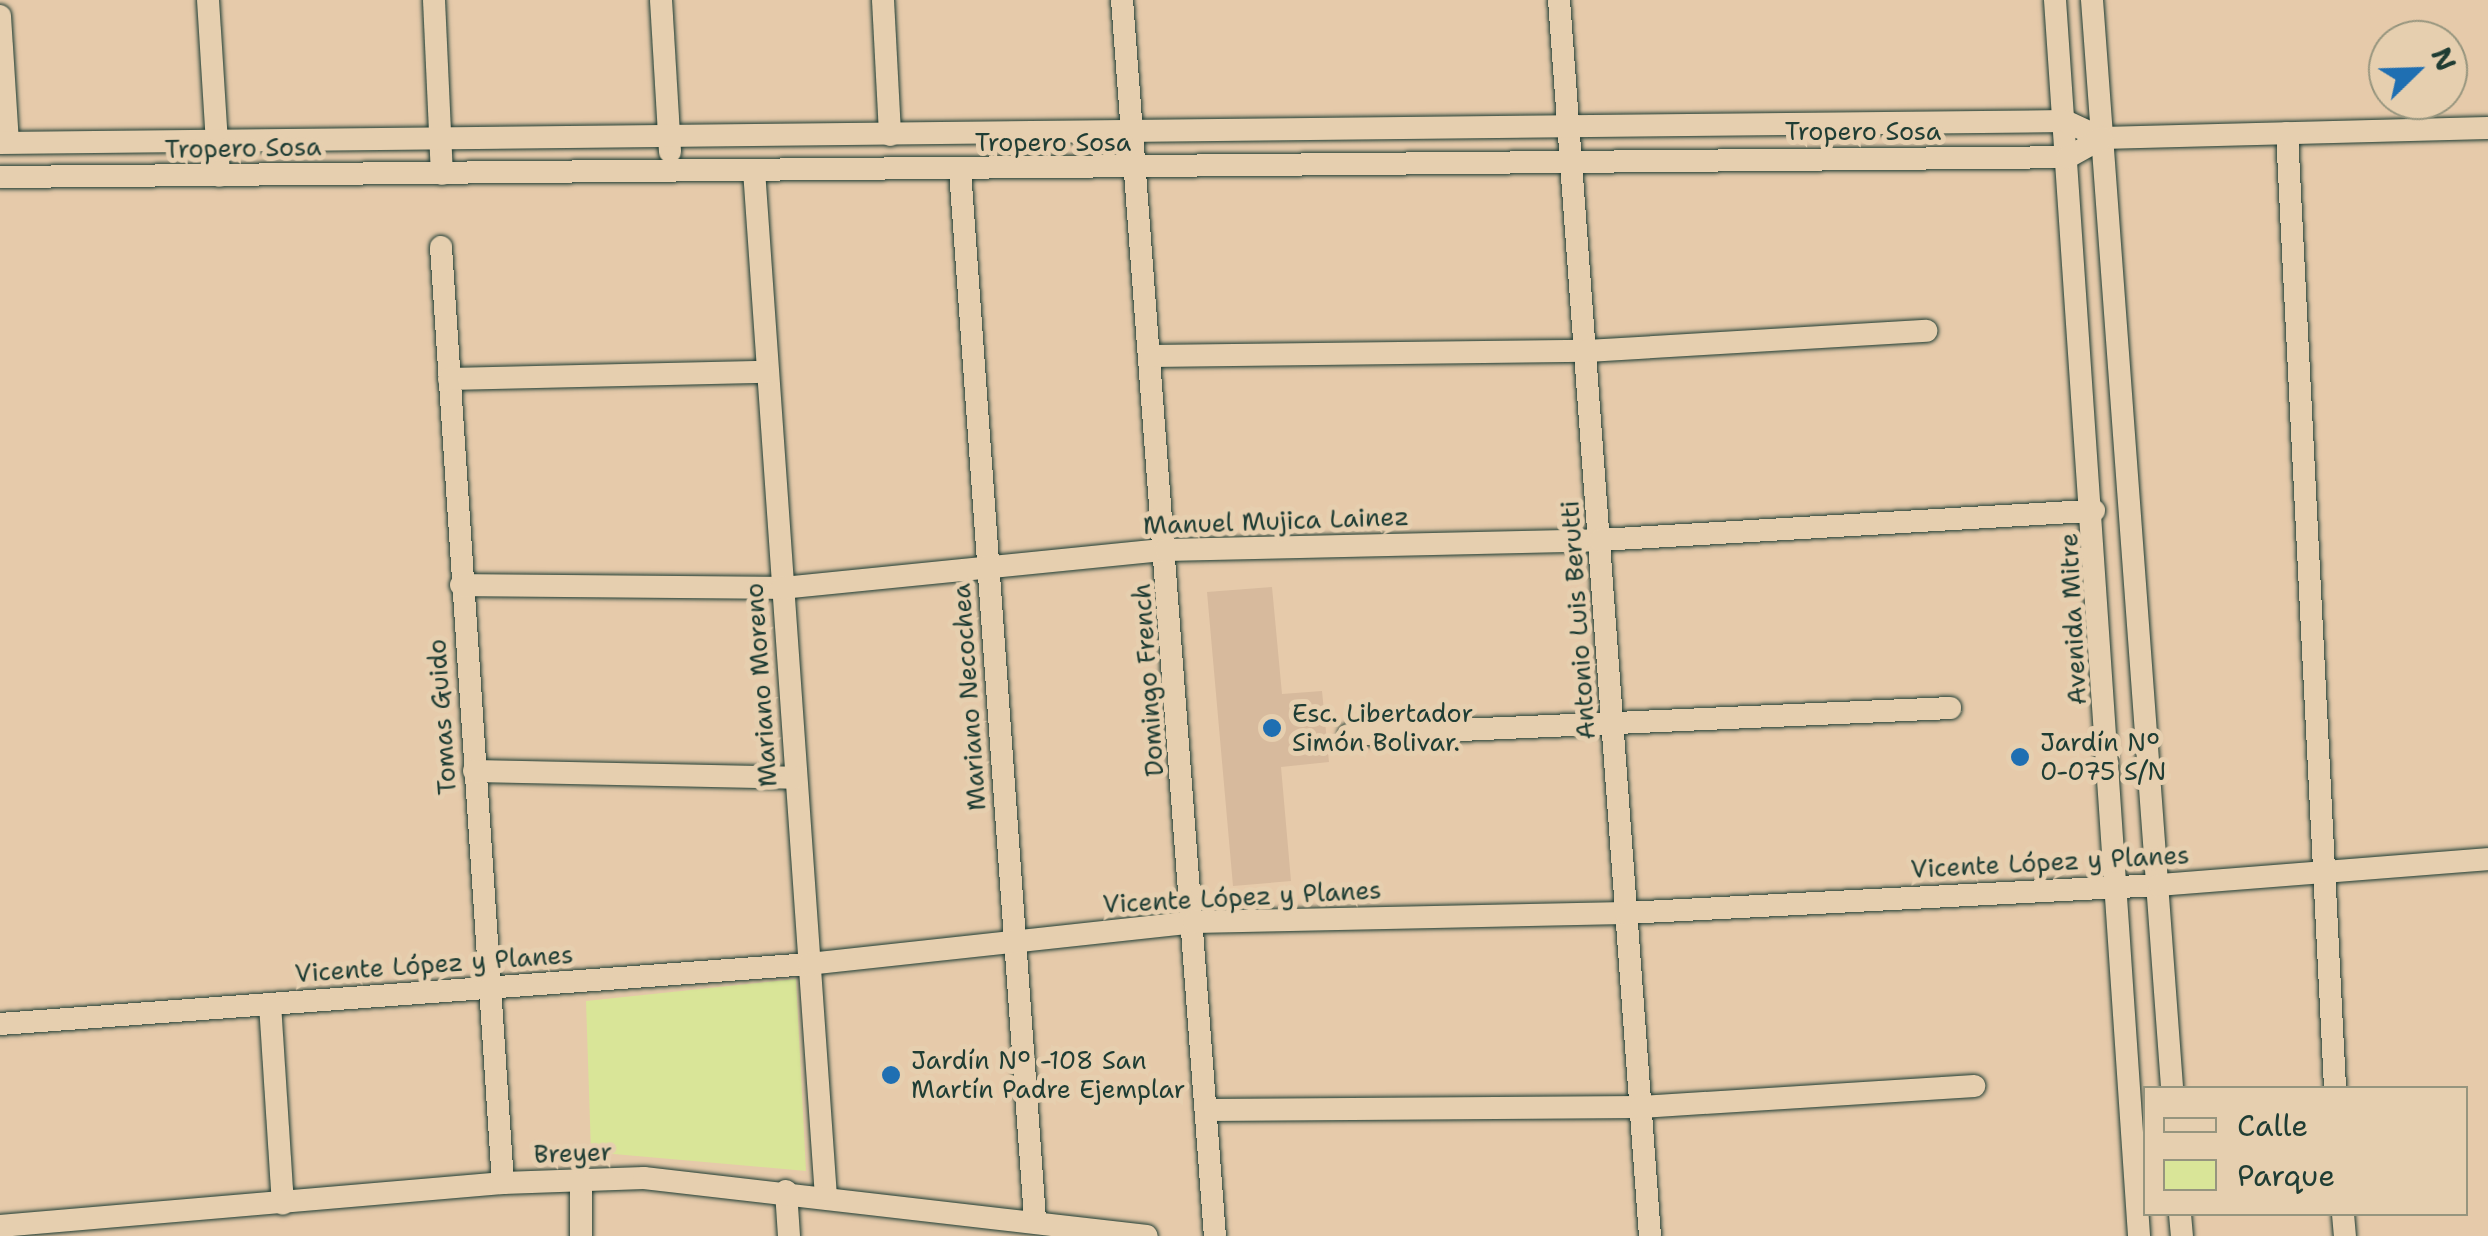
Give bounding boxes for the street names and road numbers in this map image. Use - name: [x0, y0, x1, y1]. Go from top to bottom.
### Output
- street label: Tropero Sosa: [1785, 116, 1941, 146]
- street label: Tropero Sosa: [975, 127, 1131, 157]
- street label: Tropero Sosa: [164, 132, 322, 164]
- street label: Antonio Luis Berutti: [1555, 499, 1601, 741]
- street label: Manuel Mujica Lainez: [1143, 501, 1409, 541]
- street label: Avenida Mitre: [2054, 532, 2092, 706]
- street label: Mariano Moreno: [739, 582, 783, 788]
- street label: Mariano Necochea: [946, 582, 992, 812]
- street label: Domingo French: [1126, 582, 1170, 778]
- street label: Tomas Guido: [422, 638, 462, 796]
- street label: Vicente López y Planes: [1910, 840, 2190, 884]
- street label: Vicente López y Planes: [1102, 875, 1382, 919]
- street label: Vicente López y Planes: [294, 939, 574, 989]
- street label: Breyer: [533, 1137, 613, 1169]

